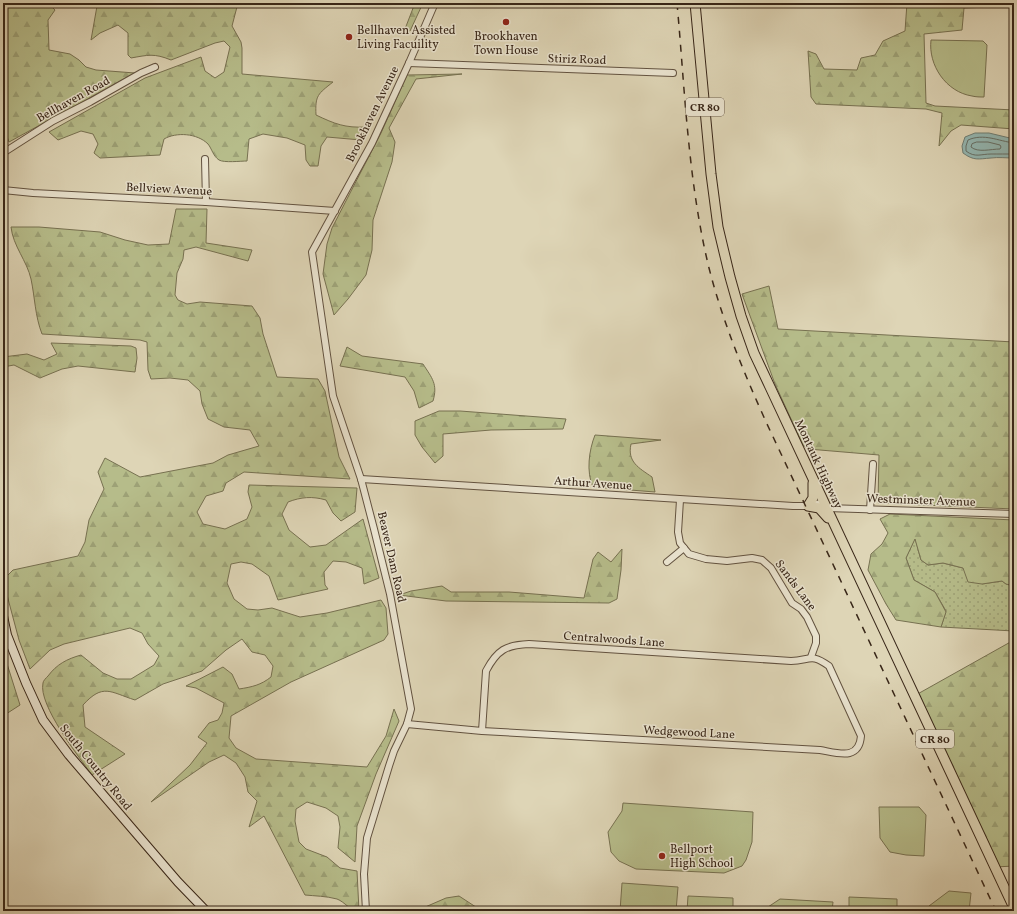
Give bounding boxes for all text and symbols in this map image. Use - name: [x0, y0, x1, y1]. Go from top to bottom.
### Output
- marker: Brookhaven Town House: [501, 17, 511, 27]
- place label: Bellhaven Assisted Living Facuility: [357, 23, 456, 53]
- place label: Brookhaven Town House: [474, 29, 538, 59]
- marker: Bellhaven Assisted Living Facuility: [344, 32, 354, 42]
- street label: Stiriz Road: [547, 51, 607, 69]
- street label: Brookhaven Avenue: [343, 63, 403, 165]
- street label: Bellhaven Road: [34, 73, 113, 127]
- road number: CR 80: [686, 98, 724, 116]
- street label: Bellview Avenue: [125, 180, 213, 200]
- street label: Montauk Highway: [790, 417, 846, 512]
- street label: Arthur Avenue: [553, 473, 633, 495]
- street label: Westminster Avenue: [866, 491, 976, 511]
- street label: Beaver Dam Road: [373, 510, 409, 605]
- street label: Sands Lane: [771, 557, 820, 614]
- street label: Centralwoods Lane: [563, 628, 665, 652]
- street label: South Country Road: [55, 721, 135, 814]
- street label: Wedgewood Lane: [643, 723, 736, 743]
- road number: CR 80: [916, 730, 954, 748]
- place label: Bellport High School: [670, 842, 734, 872]
- marker: Bellport High School: [657, 851, 667, 861]

